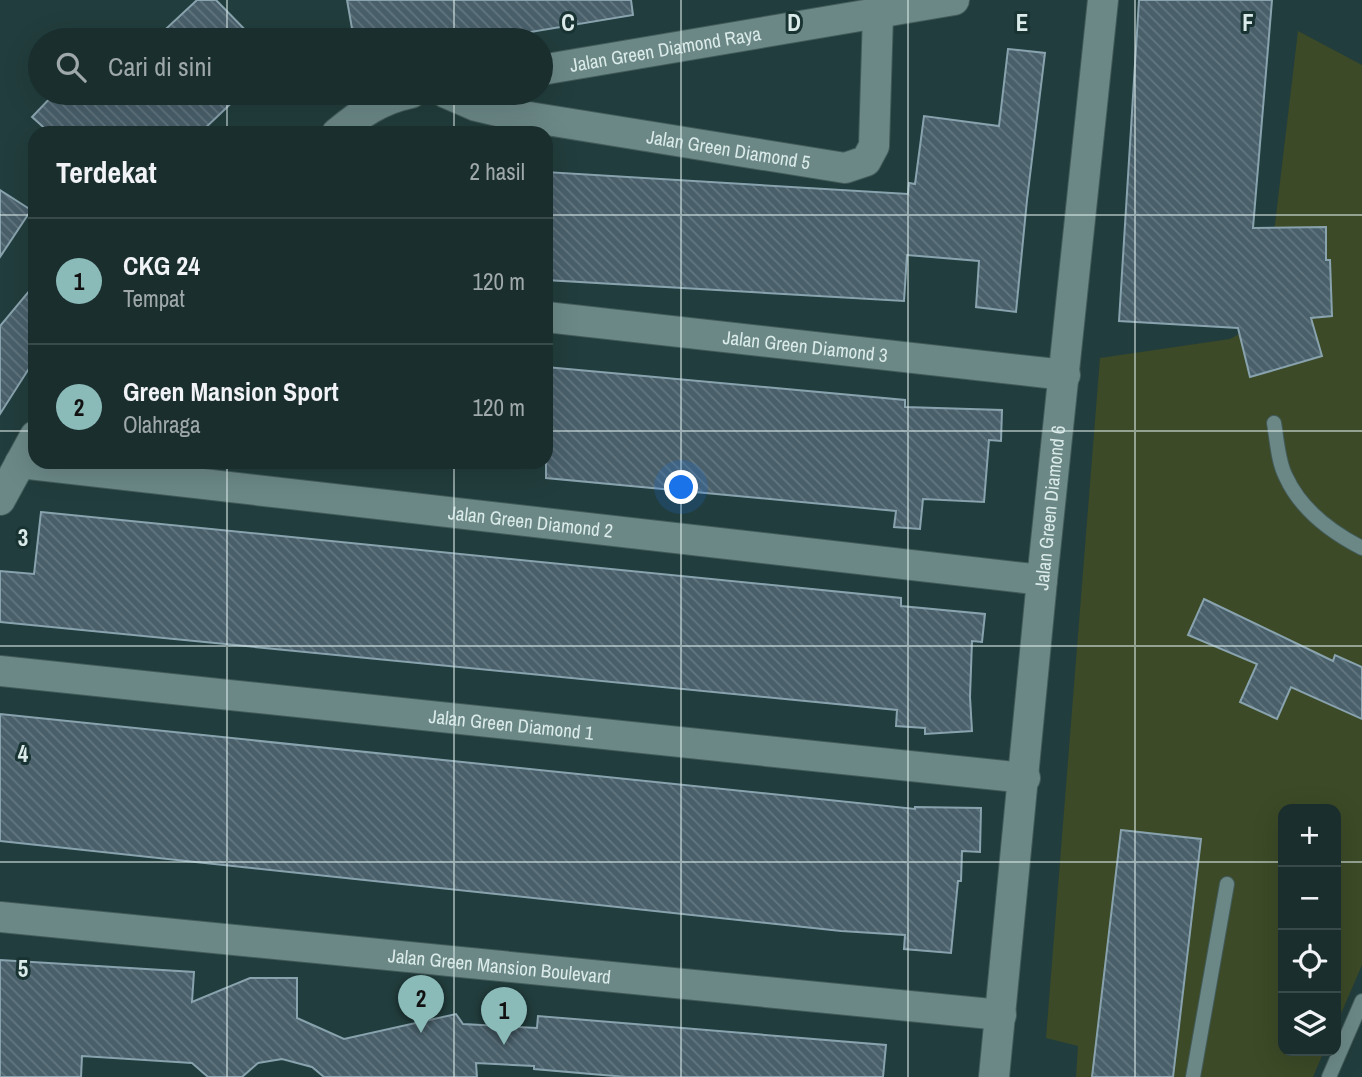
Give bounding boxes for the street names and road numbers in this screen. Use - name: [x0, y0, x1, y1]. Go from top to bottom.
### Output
- street label: Jalan Green Diamond Raya: [568, 20, 763, 78]
- street label: Jalan Green Diamond 5: [645, 123, 813, 175]
- street label: Jalan Green Diamond 3: [722, 324, 889, 368]
- street label: Jalan Green Diamond 6: [1028, 424, 1071, 591]
- street label: Jalan Green Diamond 2: [447, 499, 614, 544]
- street label: Jalan Green Diamond 1: [428, 703, 595, 746]
- street label: Jalan Green Mansion Boulevard: [387, 942, 612, 990]

